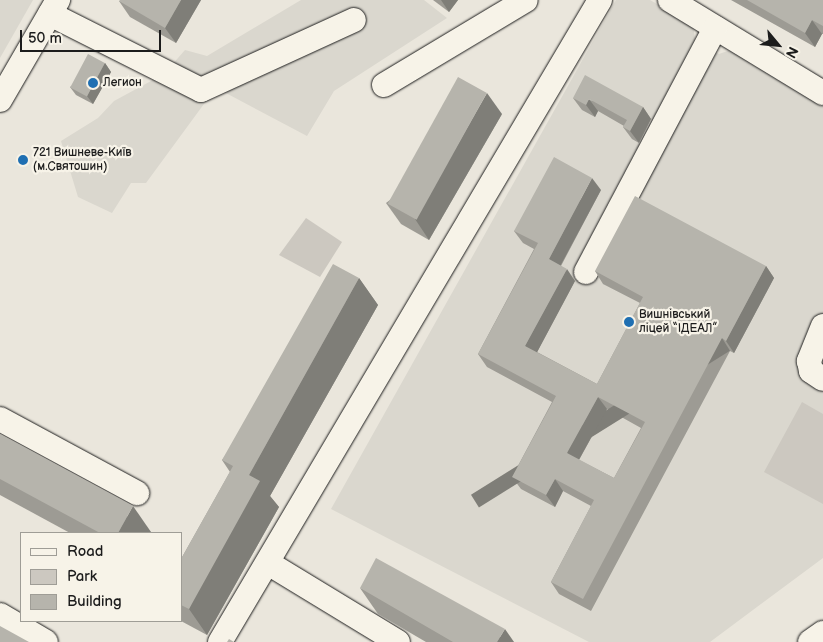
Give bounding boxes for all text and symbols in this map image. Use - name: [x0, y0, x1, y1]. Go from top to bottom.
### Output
- scale bar: [22, 20, 164, 52]
- north arrow: [753, 20, 803, 70]
- text: 50 m: [28, 29, 62, 48]
- text: N: [782, 44, 802, 61]
- place label: Легион: [103, 76, 142, 90]
- marker: Легион: [87, 77, 99, 89]
- place label: 721 Вишневе-Київ (м.Святошин): [33, 146, 132, 174]
- marker: 721 Вишневе-Київ (м.Святошин): [17, 154, 29, 166]
- place label: Вишнівський ліцей “ІДЕАЛ”: [639, 308, 717, 336]
- marker: Вишнівський ліцей “ІДЕАЛ”: [623, 316, 635, 328]
- legend: [20, 532, 182, 622]
- text: Road: [67, 542, 103, 561]
- text: Park: [67, 567, 97, 586]
- text: Building: [67, 592, 122, 611]

